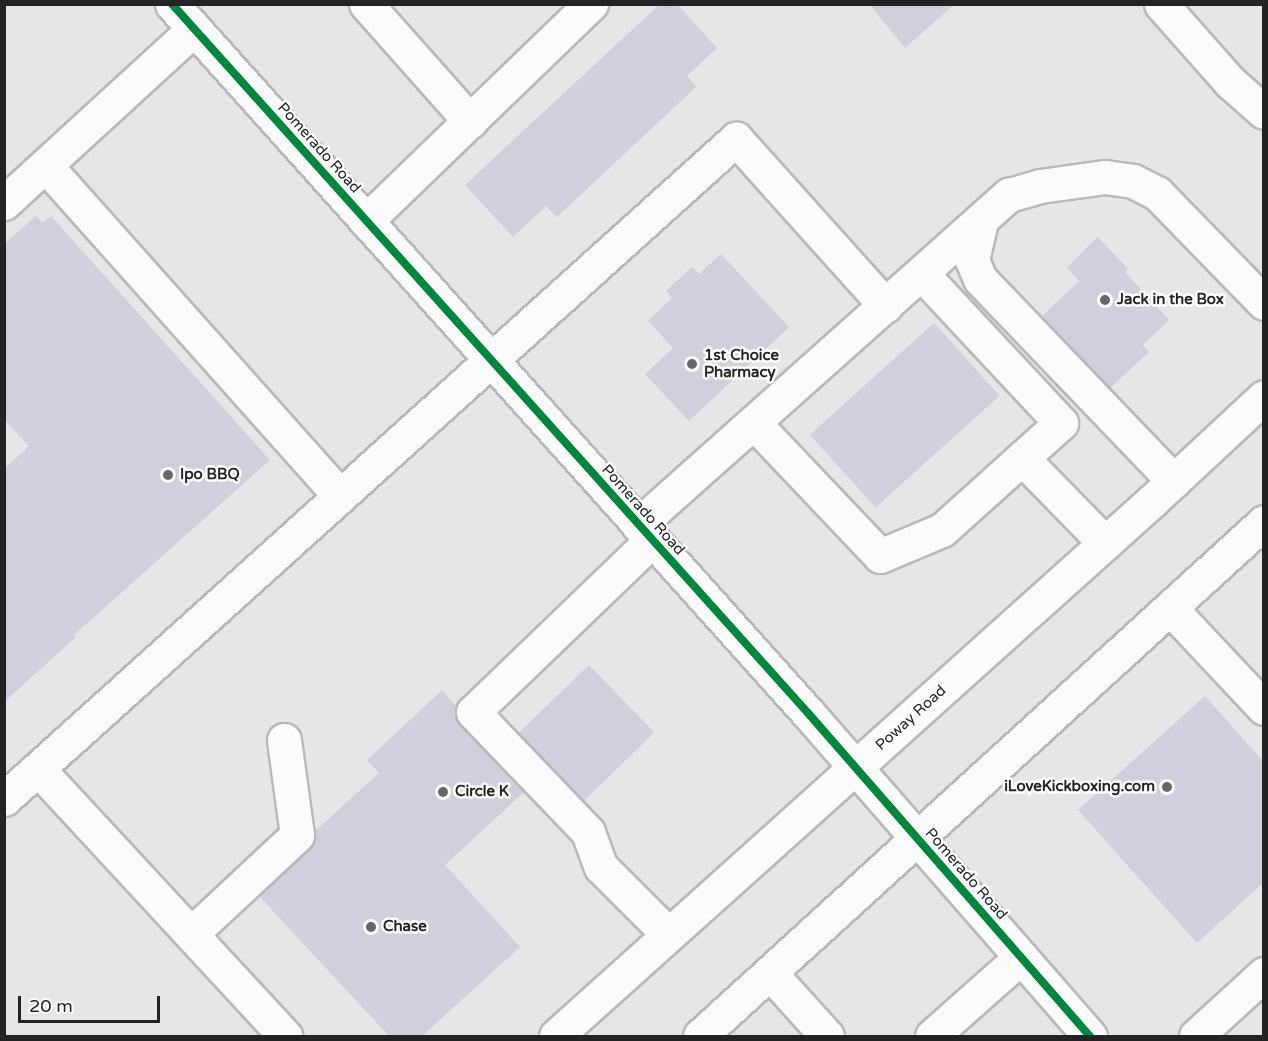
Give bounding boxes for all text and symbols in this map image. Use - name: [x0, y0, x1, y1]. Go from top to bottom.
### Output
- street label: Pomerado Road: [274, 99, 364, 197]
- place label: Jack in the Box: [1117, 291, 1224, 309]
- marker: Jack in the Box: [1098, 293, 1112, 307]
- place label: 1st Choice Pharmacy: [704, 346, 779, 381]
- marker: 1st Choice Pharmacy: [685, 357, 699, 371]
- street label: Pomerado Road: [598, 461, 688, 559]
- place label: Ipo BBQ: [180, 466, 240, 484]
- marker: Ipo BBQ: [161, 468, 175, 482]
- street label: Poway Road: [872, 682, 950, 754]
- place label: iLoveKickboxing.com: [1004, 778, 1155, 796]
- marker: iLoveKickboxing.com: [1160, 780, 1174, 794]
- place label: Circle K: [455, 783, 509, 801]
- marker: Circle K: [436, 785, 450, 799]
- street label: Pomerado Road: [921, 824, 1011, 924]
- place label: Chase: [383, 918, 427, 936]
- marker: Chase: [364, 920, 378, 934]
- scale bar: [21, 984, 164, 1022]
- text: 20 m: [29, 995, 73, 1017]

